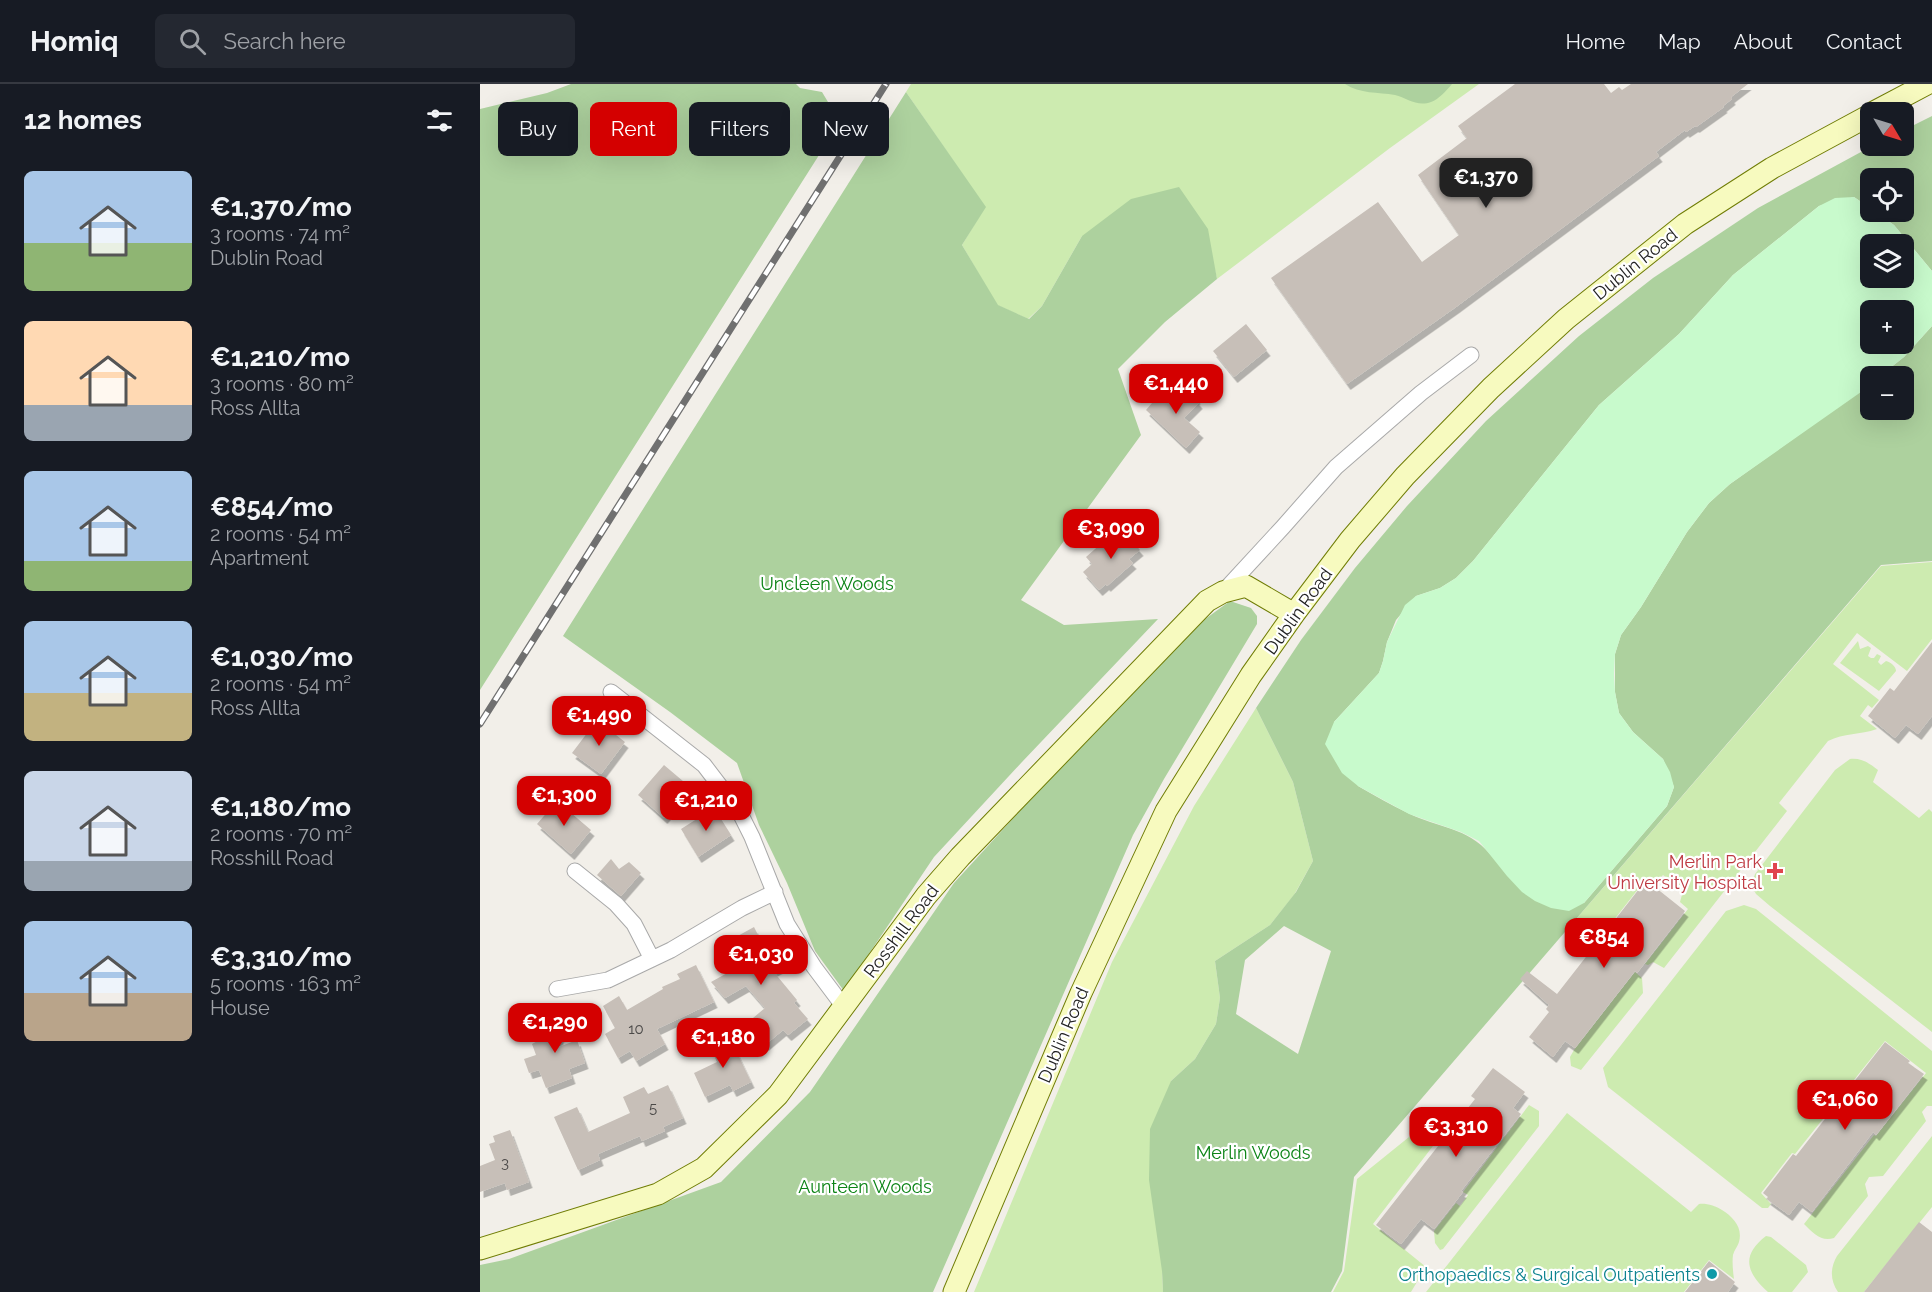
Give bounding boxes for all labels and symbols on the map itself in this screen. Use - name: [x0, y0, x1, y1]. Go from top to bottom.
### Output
- north arrow: [1860, 102, 1914, 156]
- pin: €1,370: [1437, 158, 1535, 209]
- street label: Dublin Road: [1589, 224, 1681, 304]
- pin: €1,440: [1127, 364, 1225, 415]
- pin: €3,090: [1062, 509, 1160, 560]
- street label: Dublin Road: [1260, 564, 1336, 658]
- park label: Uncleen Woods: [760, 573, 894, 594]
- pin: €1,490: [550, 696, 648, 747]
- pin: €1,300: [515, 776, 613, 827]
- pin: €1,210: [657, 781, 755, 832]
- place label: Merlin Park University Hospital: [1607, 851, 1762, 893]
- marker: Merlin Park University Hospital: [1766, 862, 1784, 880]
- street label: Rosshill Road: [859, 880, 943, 982]
- pin: €854: [1568, 918, 1640, 969]
- pin: €1,030: [712, 935, 810, 986]
- street label: Dublin Road: [1033, 984, 1093, 1086]
- pin: €1,290: [506, 1003, 604, 1054]
- pin: €1,180: [674, 1018, 772, 1069]
- house number: 10: [628, 1020, 644, 1038]
- pin: €1,060: [1796, 1080, 1894, 1131]
- house number: 5: [649, 1099, 657, 1117]
- pin: €3,310: [1407, 1107, 1505, 1158]
- park label: Merlin Woods: [1196, 1142, 1311, 1163]
- house number: 3: [501, 1154, 509, 1172]
- park label: Aunteen Woods: [798, 1176, 932, 1197]
- place label: Orthopaedics & Surgical Outpatients: [1399, 1264, 1700, 1285]
- marker: Orthopaedics & Surgical Outpatients: [1705, 1267, 1719, 1281]

